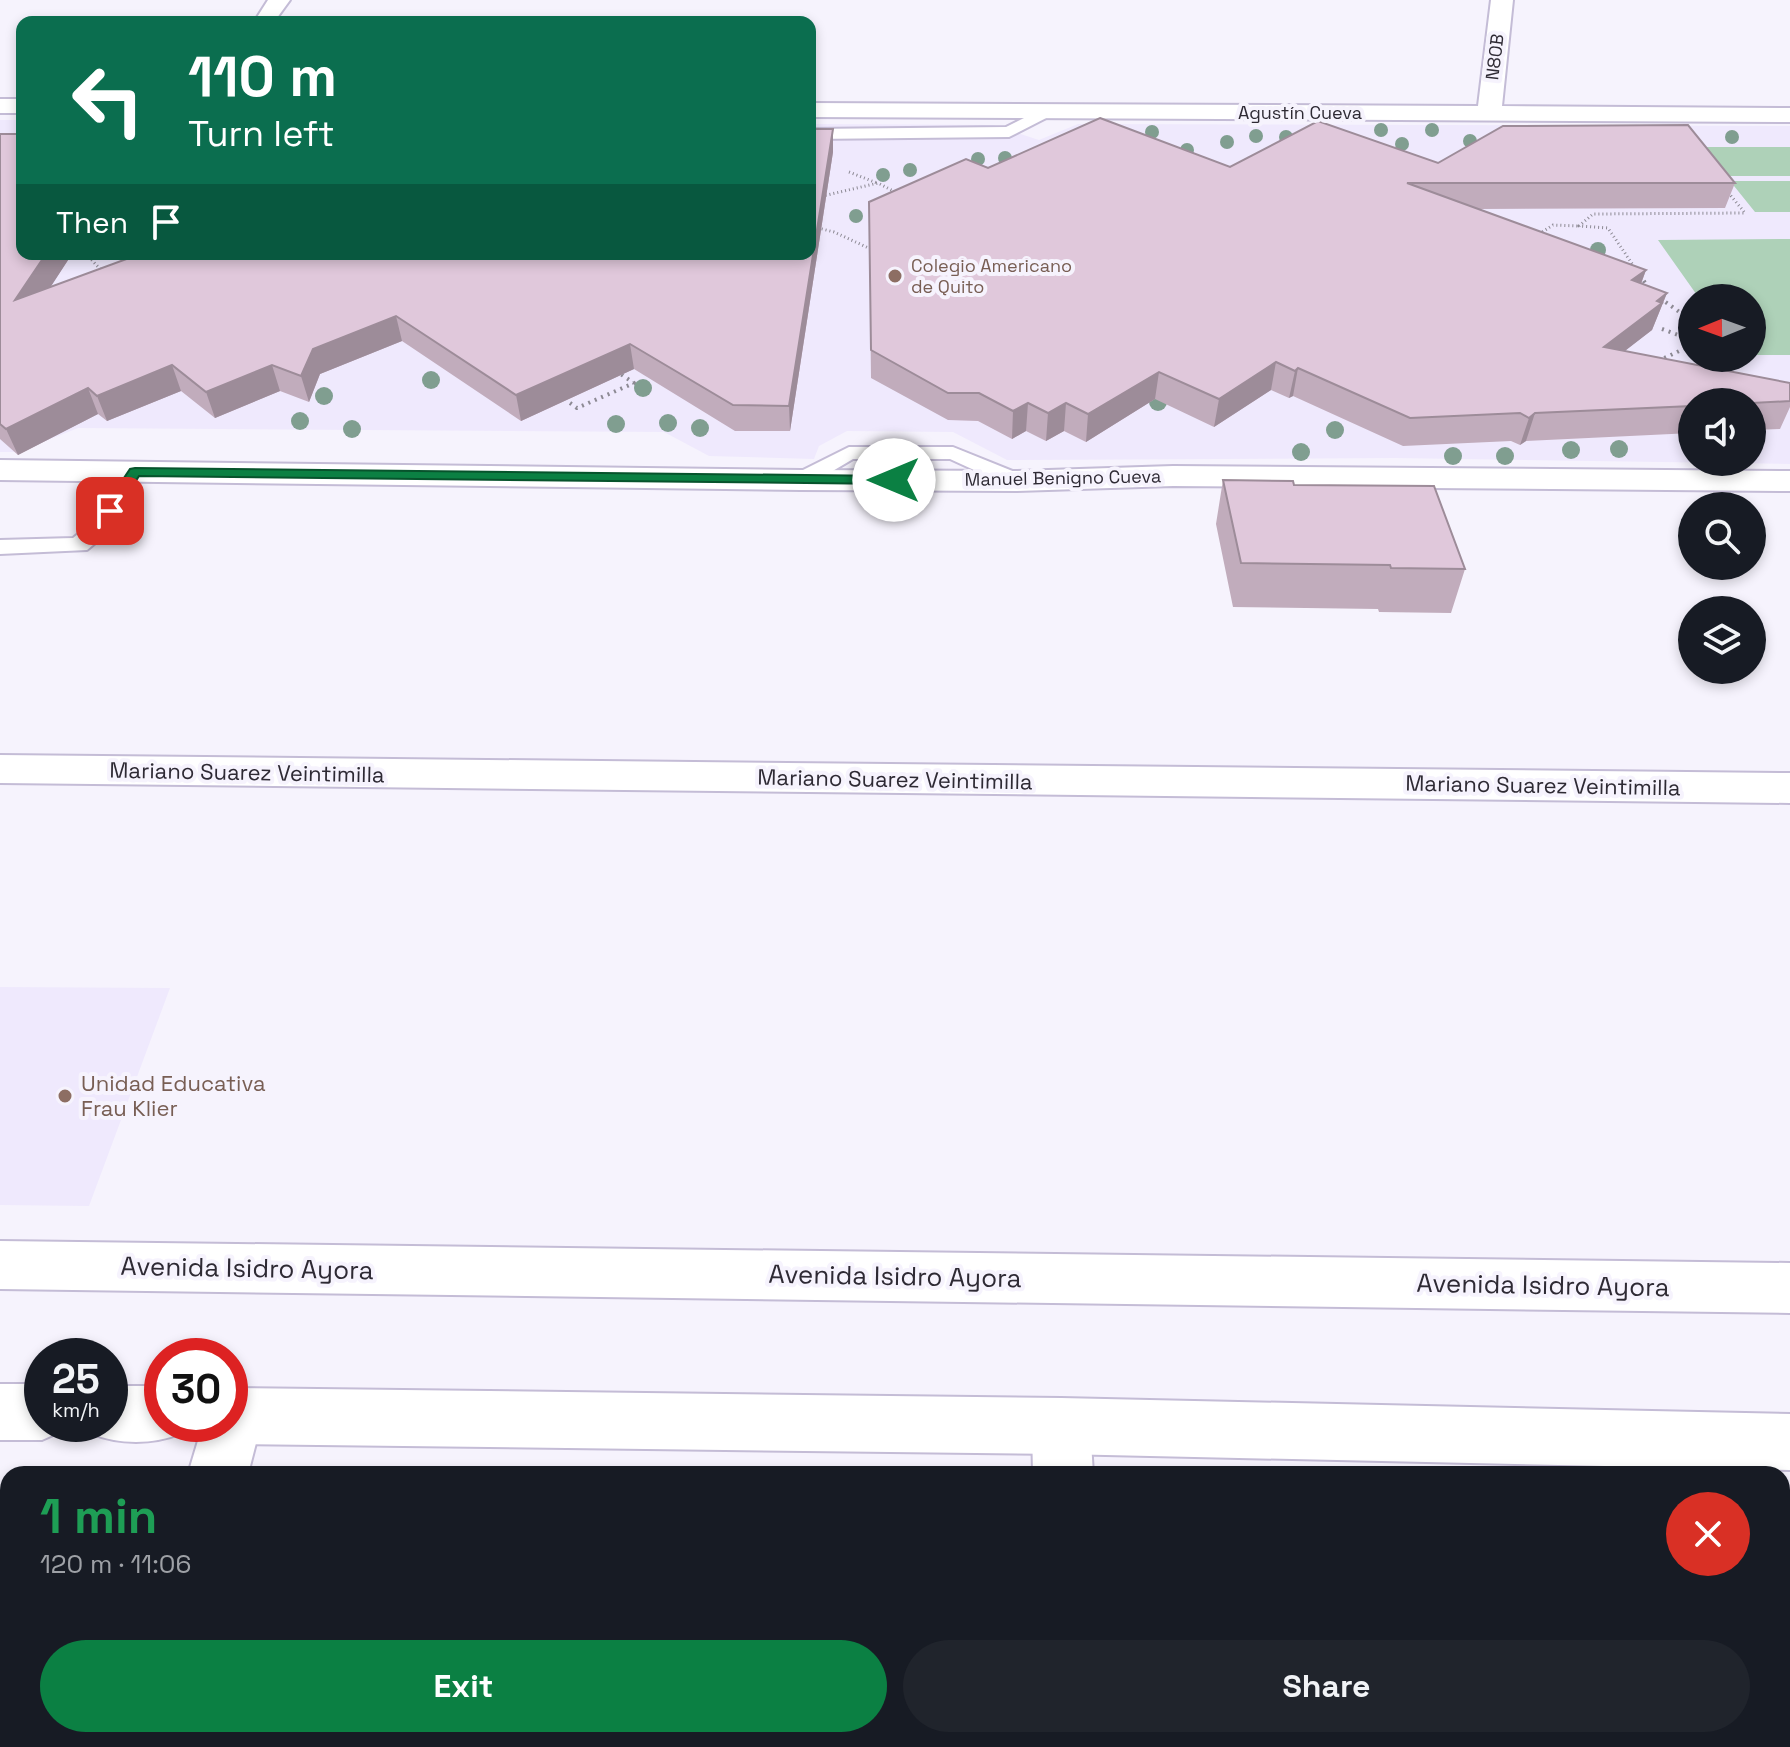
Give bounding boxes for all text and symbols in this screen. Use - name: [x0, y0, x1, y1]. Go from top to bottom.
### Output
- street label: N80B: [1480, 32, 1509, 81]
- text: 110 m: [188, 41, 337, 112]
- icon: left: [56, 48, 160, 152]
- street label: Agustín Cueva: [1238, 101, 1362, 124]
- text: Turn left: [188, 111, 335, 157]
- icon: arrive: [144, 200, 188, 244]
- text: Then: [56, 203, 128, 242]
- place label: Colegio Americano de Quito: [911, 254, 1072, 298]
- marker: Colegio Americano de Quito: [886, 267, 904, 285]
- north arrow: [1678, 284, 1766, 372]
- map controls: [1678, 284, 1766, 684]
- button: sound: [1678, 388, 1766, 476]
- position arrow: [852, 438, 936, 522]
- street label: Manuel Benigno Cueva: [965, 464, 1161, 491]
- pin: [76, 477, 144, 545]
- icon: arrive: [88, 489, 132, 533]
- button: search: [1678, 492, 1766, 580]
- button: layers: [1678, 596, 1766, 684]
- street label: Mariano Suarez Veintimilla: [109, 756, 385, 788]
- street label: Mariano Suarez Veintimilla: [757, 763, 1033, 795]
- street label: Mariano Suarez Veintimilla: [1405, 769, 1681, 801]
- place label: Unidad Educativa Frau Klier: [81, 1069, 266, 1122]
- marker: Unidad Educativa Frau Klier: [56, 1087, 74, 1105]
- street label: Avenida Isidro Ayora: [120, 1249, 374, 1287]
- street label: Avenida Isidro Ayora: [768, 1257, 1022, 1295]
- street label: Avenida Isidro Ayora: [1416, 1266, 1670, 1304]
- speed limit sign: 30: [144, 1338, 248, 1442]
- text: 25: [52, 1354, 100, 1405]
- text: km/h: [52, 1397, 100, 1423]
- text: 1 min: [40, 1486, 157, 1547]
- button: close: [1666, 1492, 1750, 1576]
- text: 120 m · 11:06: [40, 1547, 191, 1581]
- button: Exit: [40, 1640, 887, 1732]
- button: Share: [903, 1640, 1750, 1732]

